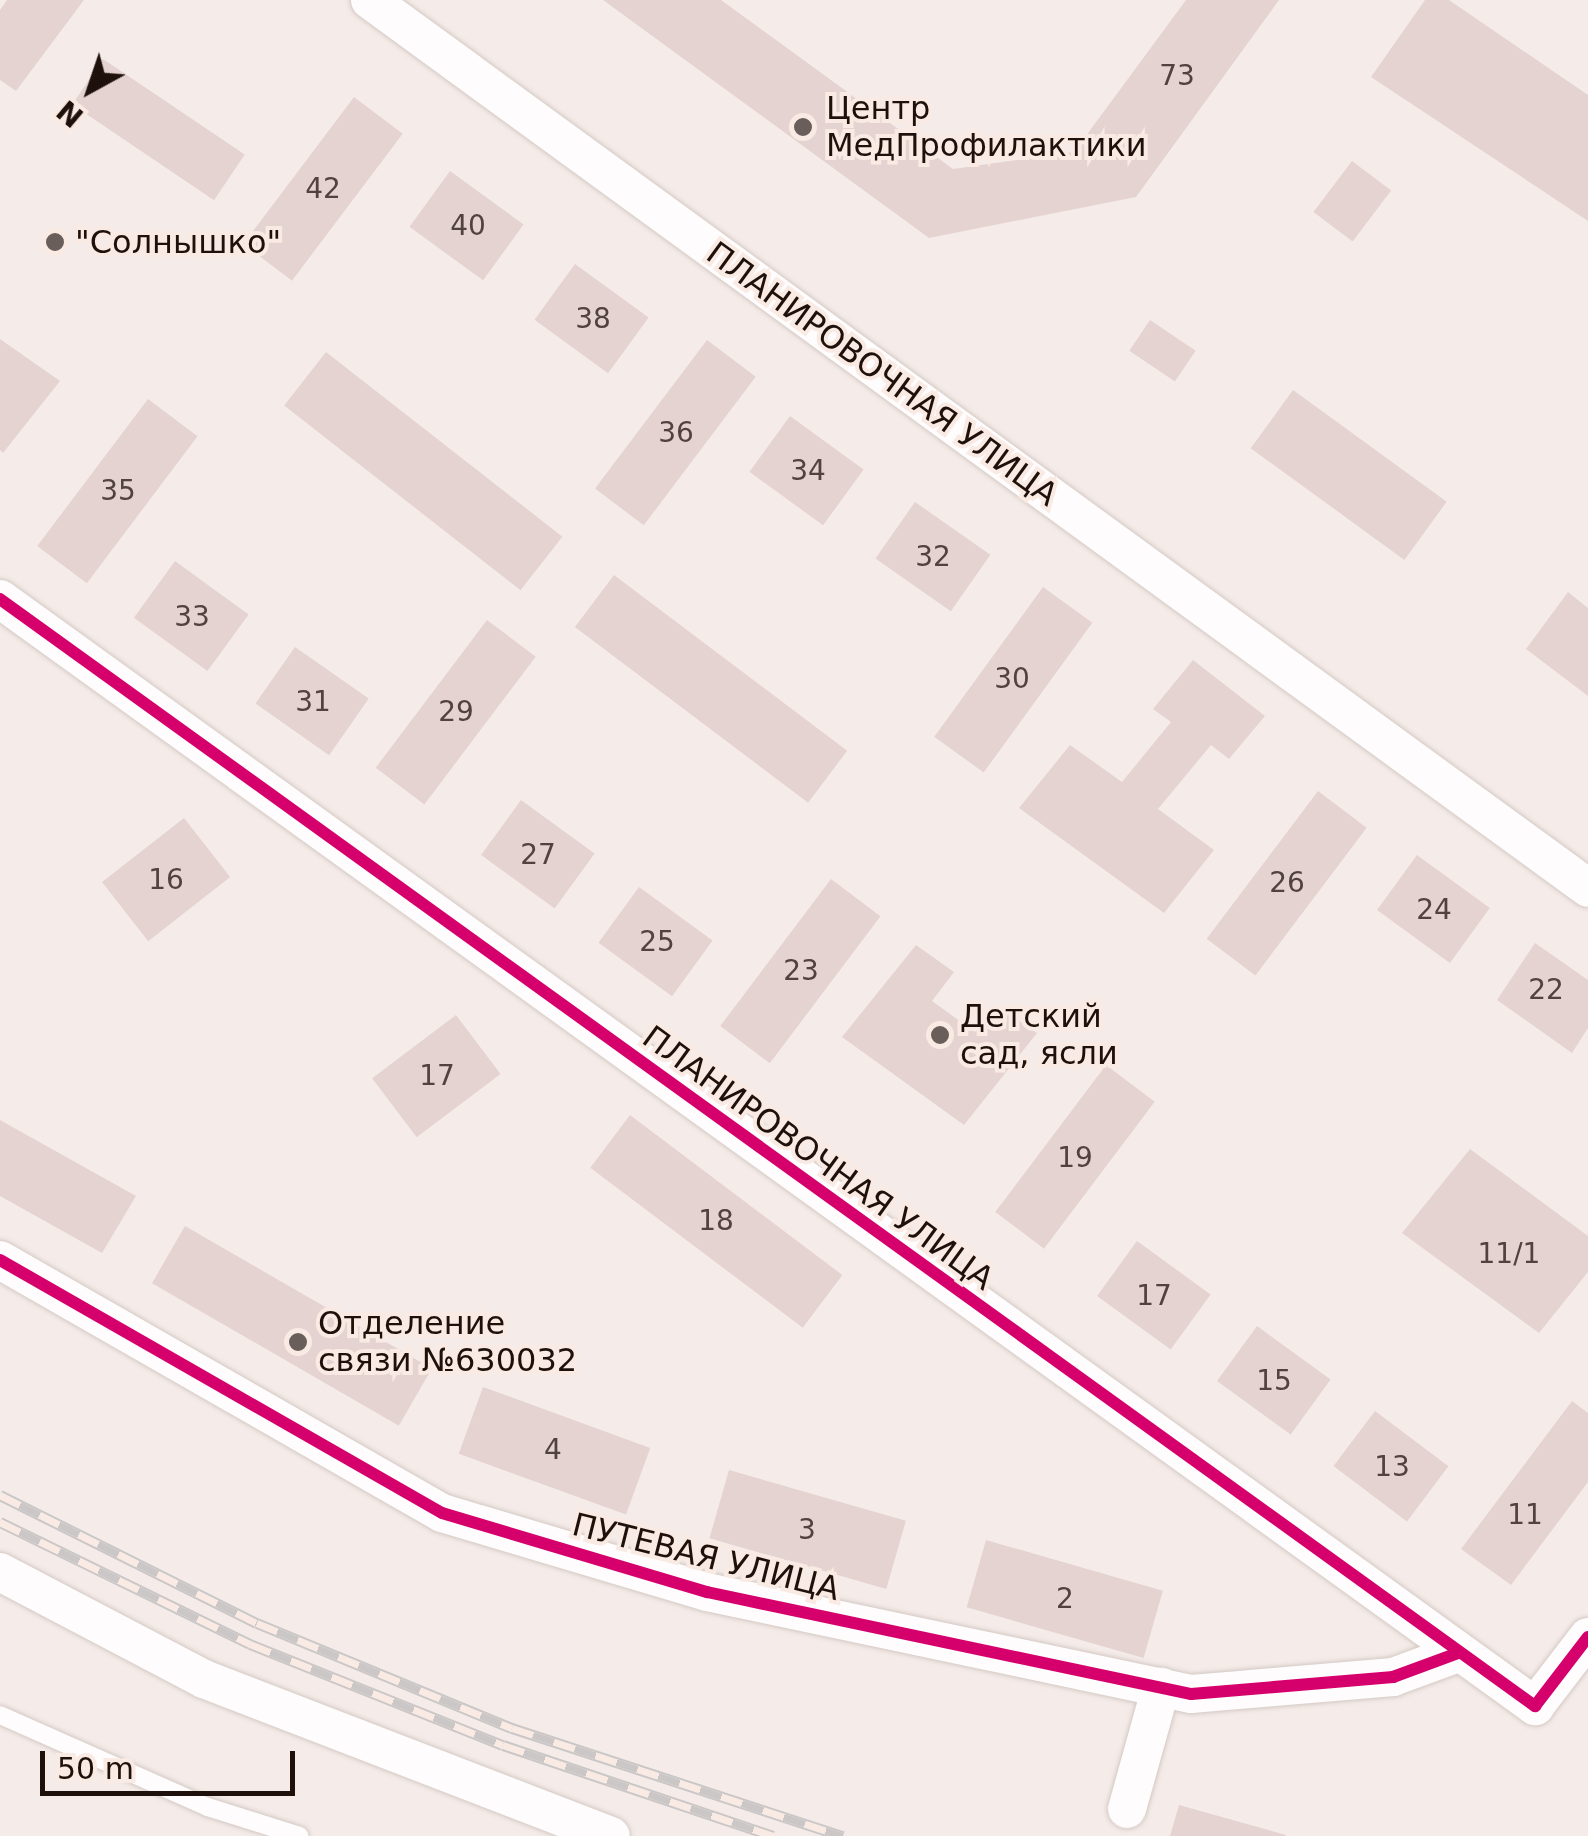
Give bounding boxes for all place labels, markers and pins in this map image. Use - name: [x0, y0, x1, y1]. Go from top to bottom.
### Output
- place label: Центр МедПрофилактики: [826, 90, 1146, 165]
- marker: Центр МедПрофилактики: [790, 114, 816, 140]
- place label: "Солнышко": [75, 223, 281, 261]
- marker: "Солнышко": [44, 231, 66, 253]
- place label: Детский сад, ясли: [960, 998, 1118, 1073]
- marker: Детский сад, ясли: [929, 1024, 951, 1046]
- place label: Отделение связи №630032: [318, 1305, 577, 1380]
- marker: Отделение связи №630032: [287, 1331, 309, 1353]

